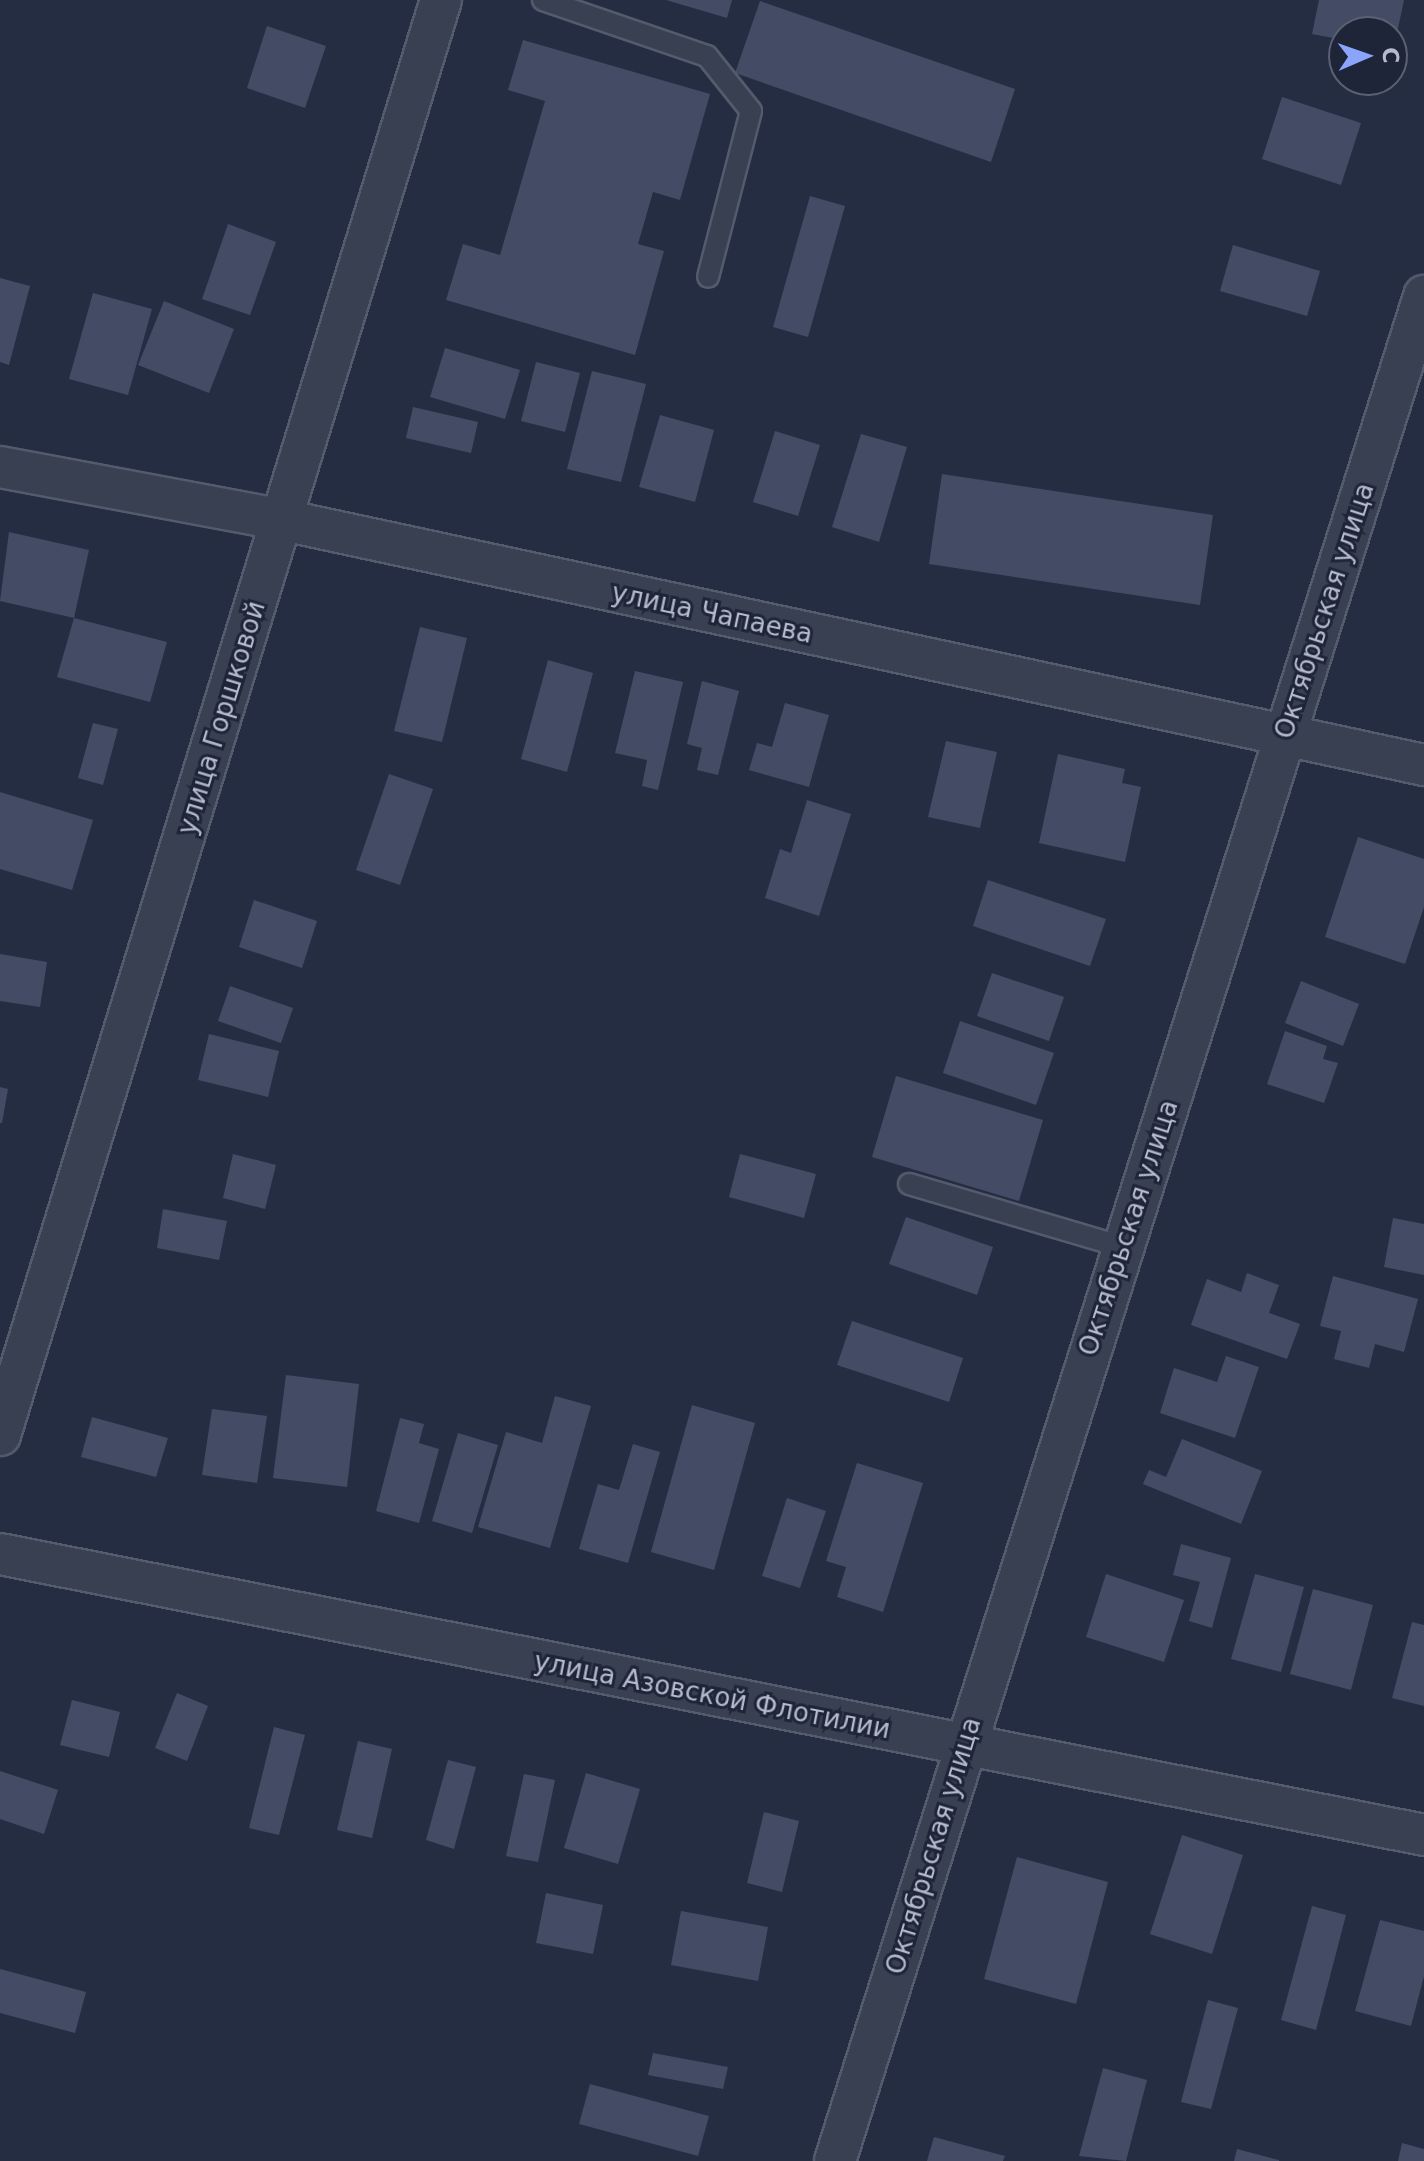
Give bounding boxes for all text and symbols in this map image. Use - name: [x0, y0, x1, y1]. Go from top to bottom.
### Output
- north arrow: [1328, 16, 1408, 96]
- text: С: [1378, 47, 1403, 64]
- street label: Октябрьская улица: [1269, 479, 1381, 743]
- street label: улица Чапаева: [609, 577, 815, 651]
- street label: улица Горшковой: [172, 597, 272, 839]
- street label: Октябрьская улица: [1073, 1096, 1185, 1360]
- street label: улица Азовской Флотилии: [531, 1646, 893, 1746]
- street label: Октябрьская улица: [880, 1714, 988, 1978]

